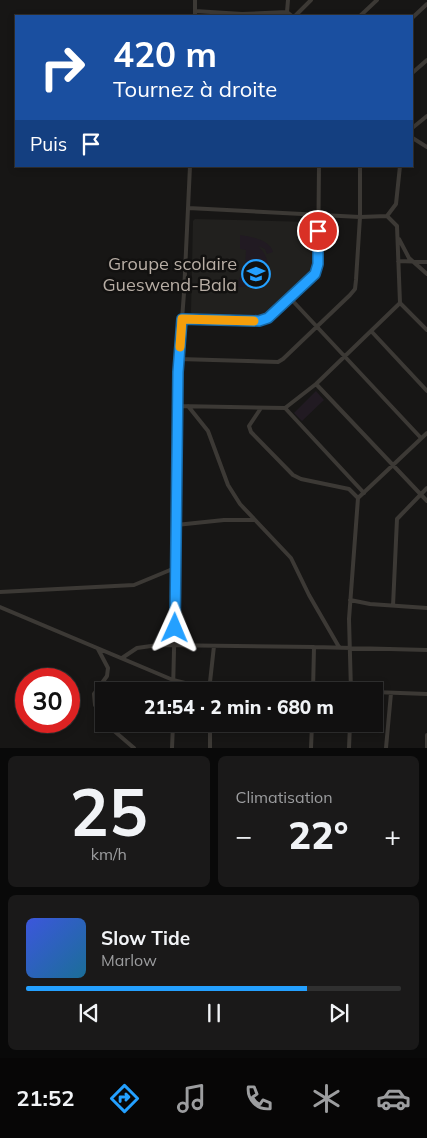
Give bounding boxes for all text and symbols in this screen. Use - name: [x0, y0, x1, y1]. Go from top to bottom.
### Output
- text: 420 m: [113, 32, 217, 76]
- icon: right: [30, 35, 95, 100]
- text: Tournez à droite: [113, 75, 277, 103]
- icon: arrive: [77, 130, 105, 158]
- text: Puis: [30, 132, 67, 156]
- pin: [297, 210, 339, 252]
- icon: arrive: [304, 217, 332, 245]
- place label: Groupe scolaire Gueswend-Bala: [102, 252, 237, 296]
- school or university icon: Groupe scolaire Gueswend-Bala: [241, 259, 271, 289]
- position arrow: [148, 601, 200, 653]
- speed limit sign: 30: [15, 668, 80, 733]
- text: 21:54 · 2 min · 680 m: [144, 695, 334, 719]
- text: 25: [70, 771, 148, 852]
- text: Climatisation: [236, 787, 333, 807]
- text: 22°: [288, 811, 348, 859]
- text: −: [236, 818, 252, 853]
- text: +: [384, 818, 401, 853]
- text: km/h: [91, 844, 127, 864]
- text: Slow Tide: [101, 926, 190, 950]
- text: Marlow: [101, 950, 157, 970]
- icon: previous: [75, 999, 103, 1027]
- icon: pause: [200, 999, 228, 1027]
- icon: next: [325, 999, 353, 1027]
- icon: directions: [107, 1081, 142, 1116]
- icon: music: [174, 1081, 209, 1116]
- icon: phone: [241, 1081, 276, 1116]
- icon: climate: [309, 1081, 344, 1116]
- icon: car: [376, 1081, 411, 1116]
- text: 21:52: [16, 1084, 74, 1112]

